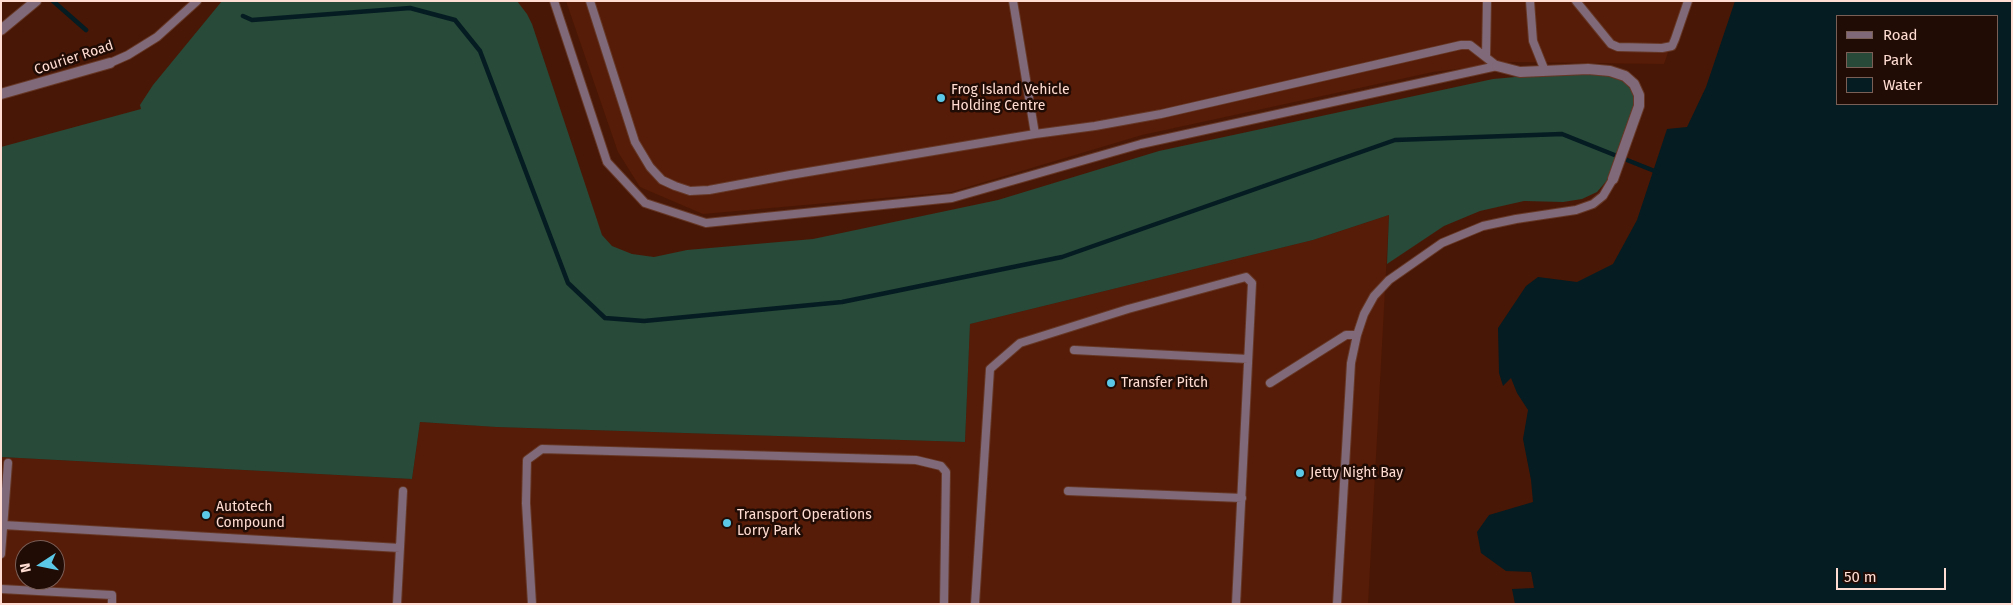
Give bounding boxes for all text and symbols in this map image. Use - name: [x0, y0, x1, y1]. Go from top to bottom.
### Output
- legend: [1836, 15, 1998, 105]
- text: Road: [1883, 26, 1918, 44]
- street label: Courier Road: [32, 37, 116, 79]
- text: Park: [1883, 51, 1913, 69]
- text: Water: [1883, 76, 1922, 94]
- place label: Frog Island Vehicle Holding Centre: [951, 82, 1070, 114]
- marker: Frog Island Vehicle Holding Centre: [935, 92, 947, 104]
- place label: Transfer Pitch: [1121, 375, 1208, 391]
- marker: Transfer Pitch: [1105, 377, 1117, 389]
- place label: Jetty Night Bay: [1310, 465, 1403, 481]
- marker: Jetty Night Bay: [1294, 467, 1306, 479]
- place label: Autotech Compound: [216, 499, 285, 532]
- place label: Transport Operations Lorry Park: [737, 507, 872, 540]
- marker: Autotech Compound: [200, 509, 212, 521]
- marker: Transport Operations Lorry Park: [721, 517, 733, 529]
- north arrow: [15, 540, 65, 590]
- scale bar: [1838, 558, 1948, 590]
- text: N: [17, 562, 35, 574]
- text: 50 m: [1844, 568, 1877, 586]

